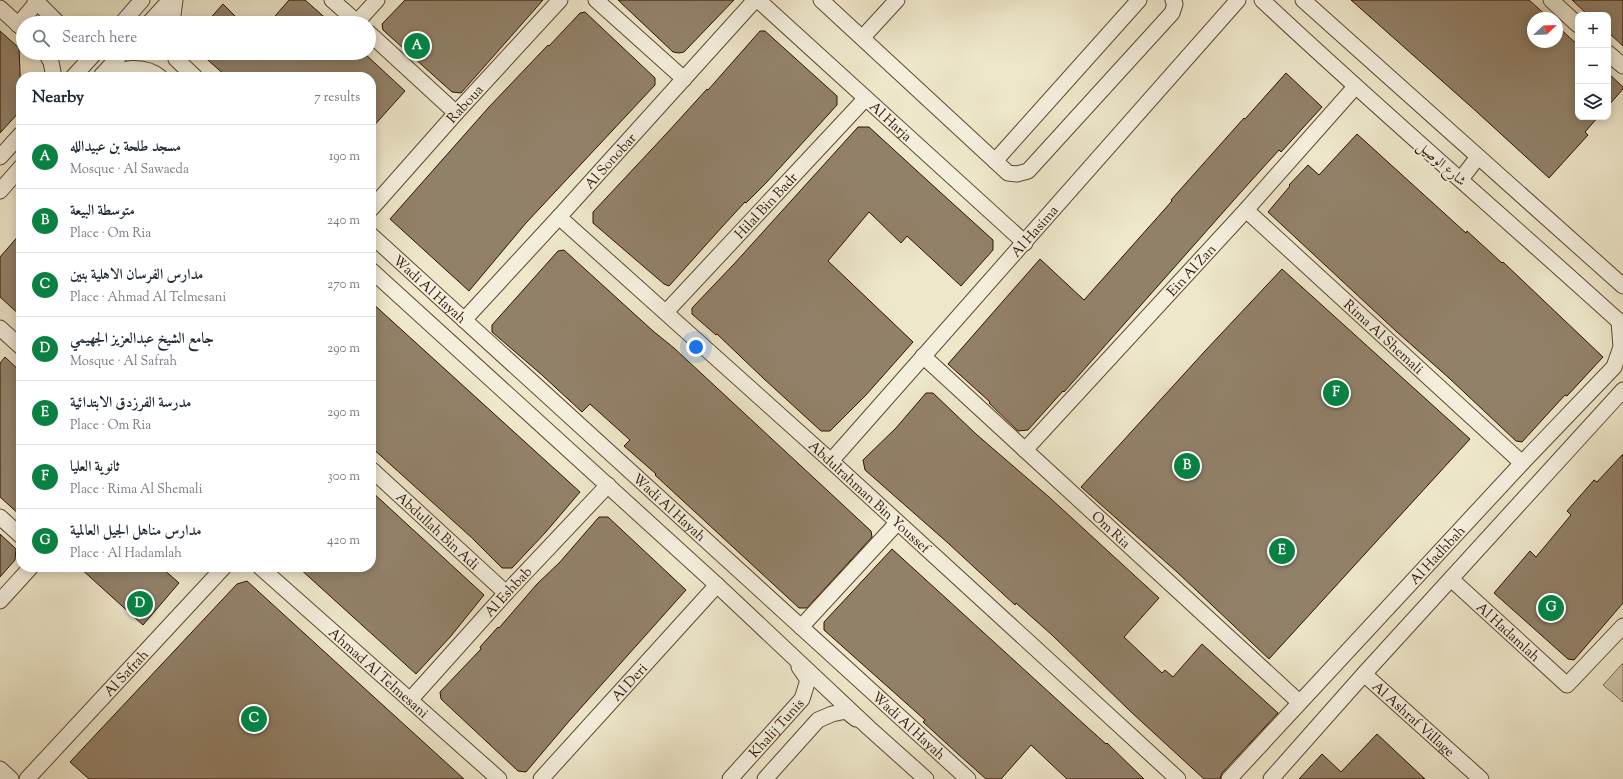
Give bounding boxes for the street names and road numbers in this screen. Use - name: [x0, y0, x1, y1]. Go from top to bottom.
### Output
- street label: Raboua: [443, 81, 490, 129]
- street label: Al Harja: [864, 98, 916, 148]
- street label: Al Sonobar: [581, 129, 642, 194]
- street label: شارع الوصيل: [1412, 137, 1470, 192]
- street label: Hilal Bin Badr: [731, 168, 804, 244]
- street label: Al Hasima: [1007, 201, 1064, 263]
- street label: Ein Al Zan: [1163, 241, 1222, 302]
- street label: Wadi Al Hayah: [388, 252, 470, 329]
- street label: Rima Al Shemali: [1338, 296, 1427, 380]
- street label: Abdulrahman Bin Youssef: [803, 437, 935, 560]
- street label: Wadi Al Hayah: [627, 470, 709, 547]
- street label: Abdullah Bin Adi: [391, 489, 483, 576]
- street label: Om Ria: [1086, 508, 1134, 554]
- street label: Al Hadhbah: [1406, 522, 1471, 590]
- street label: Al Eshbab: [481, 563, 538, 622]
- street label: Al Hadamlah: [1471, 599, 1544, 668]
- street label: Ahmad Al Telmesani: [323, 624, 432, 724]
- street label: Al Safrah: [100, 646, 154, 702]
- street label: Al Deri: [608, 660, 653, 707]
- street label: Al Ashraf Village: [1367, 678, 1458, 763]
- street label: Wadi Al Hayah: [867, 688, 949, 766]
- street label: Khalij Tunis: [745, 695, 810, 763]

